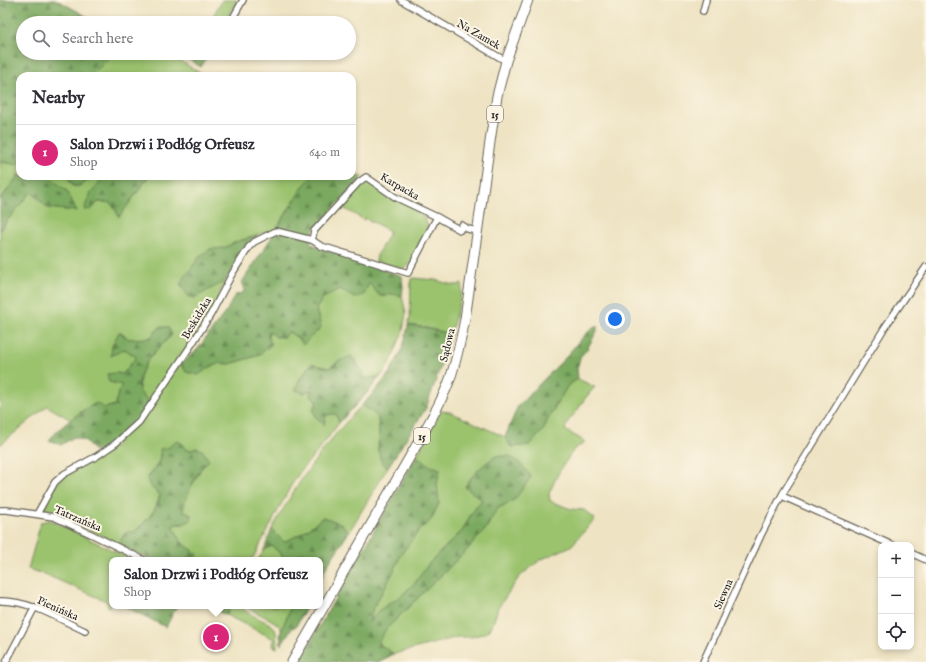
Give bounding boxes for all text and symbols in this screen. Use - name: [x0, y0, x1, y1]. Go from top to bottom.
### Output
- search box: [16, 16, 356, 60]
- street label: Na Zamek: [454, 17, 503, 53]
- icon: search: [30, 27, 52, 49]
- text: Search here: [62, 29, 133, 48]
- text: Nearby: [32, 88, 85, 109]
- road number: 15: [487, 106, 503, 122]
- text: Salon Drzwi i Podłóg Orfeusz: [70, 135, 255, 154]
- text: 1: [43, 144, 47, 161]
- text: 640 m: [309, 144, 340, 161]
- text: Shop: [70, 154, 98, 171]
- street label: Karpacka: [377, 170, 422, 204]
- street label: Beskidzka: [179, 295, 215, 342]
- your location: [605, 309, 625, 329]
- street label: Sądowa: [437, 327, 459, 363]
- road number: 15: [414, 428, 430, 444]
- street label: Tatrzańska: [52, 503, 104, 535]
- map controls: [878, 542, 914, 650]
- button: +: [878, 542, 914, 578]
- popup: [109, 557, 323, 609]
- text: Salon Drzwi i Podłóg Orfeusz: [124, 565, 308, 584]
- street label: Siewna: [711, 577, 737, 612]
- button: −: [878, 578, 914, 614]
- text: Shop: [124, 584, 151, 601]
- street label: Pienińska: [35, 594, 81, 624]
- button: locate: [878, 614, 914, 650]
- pin: 1: [203, 622, 229, 652]

